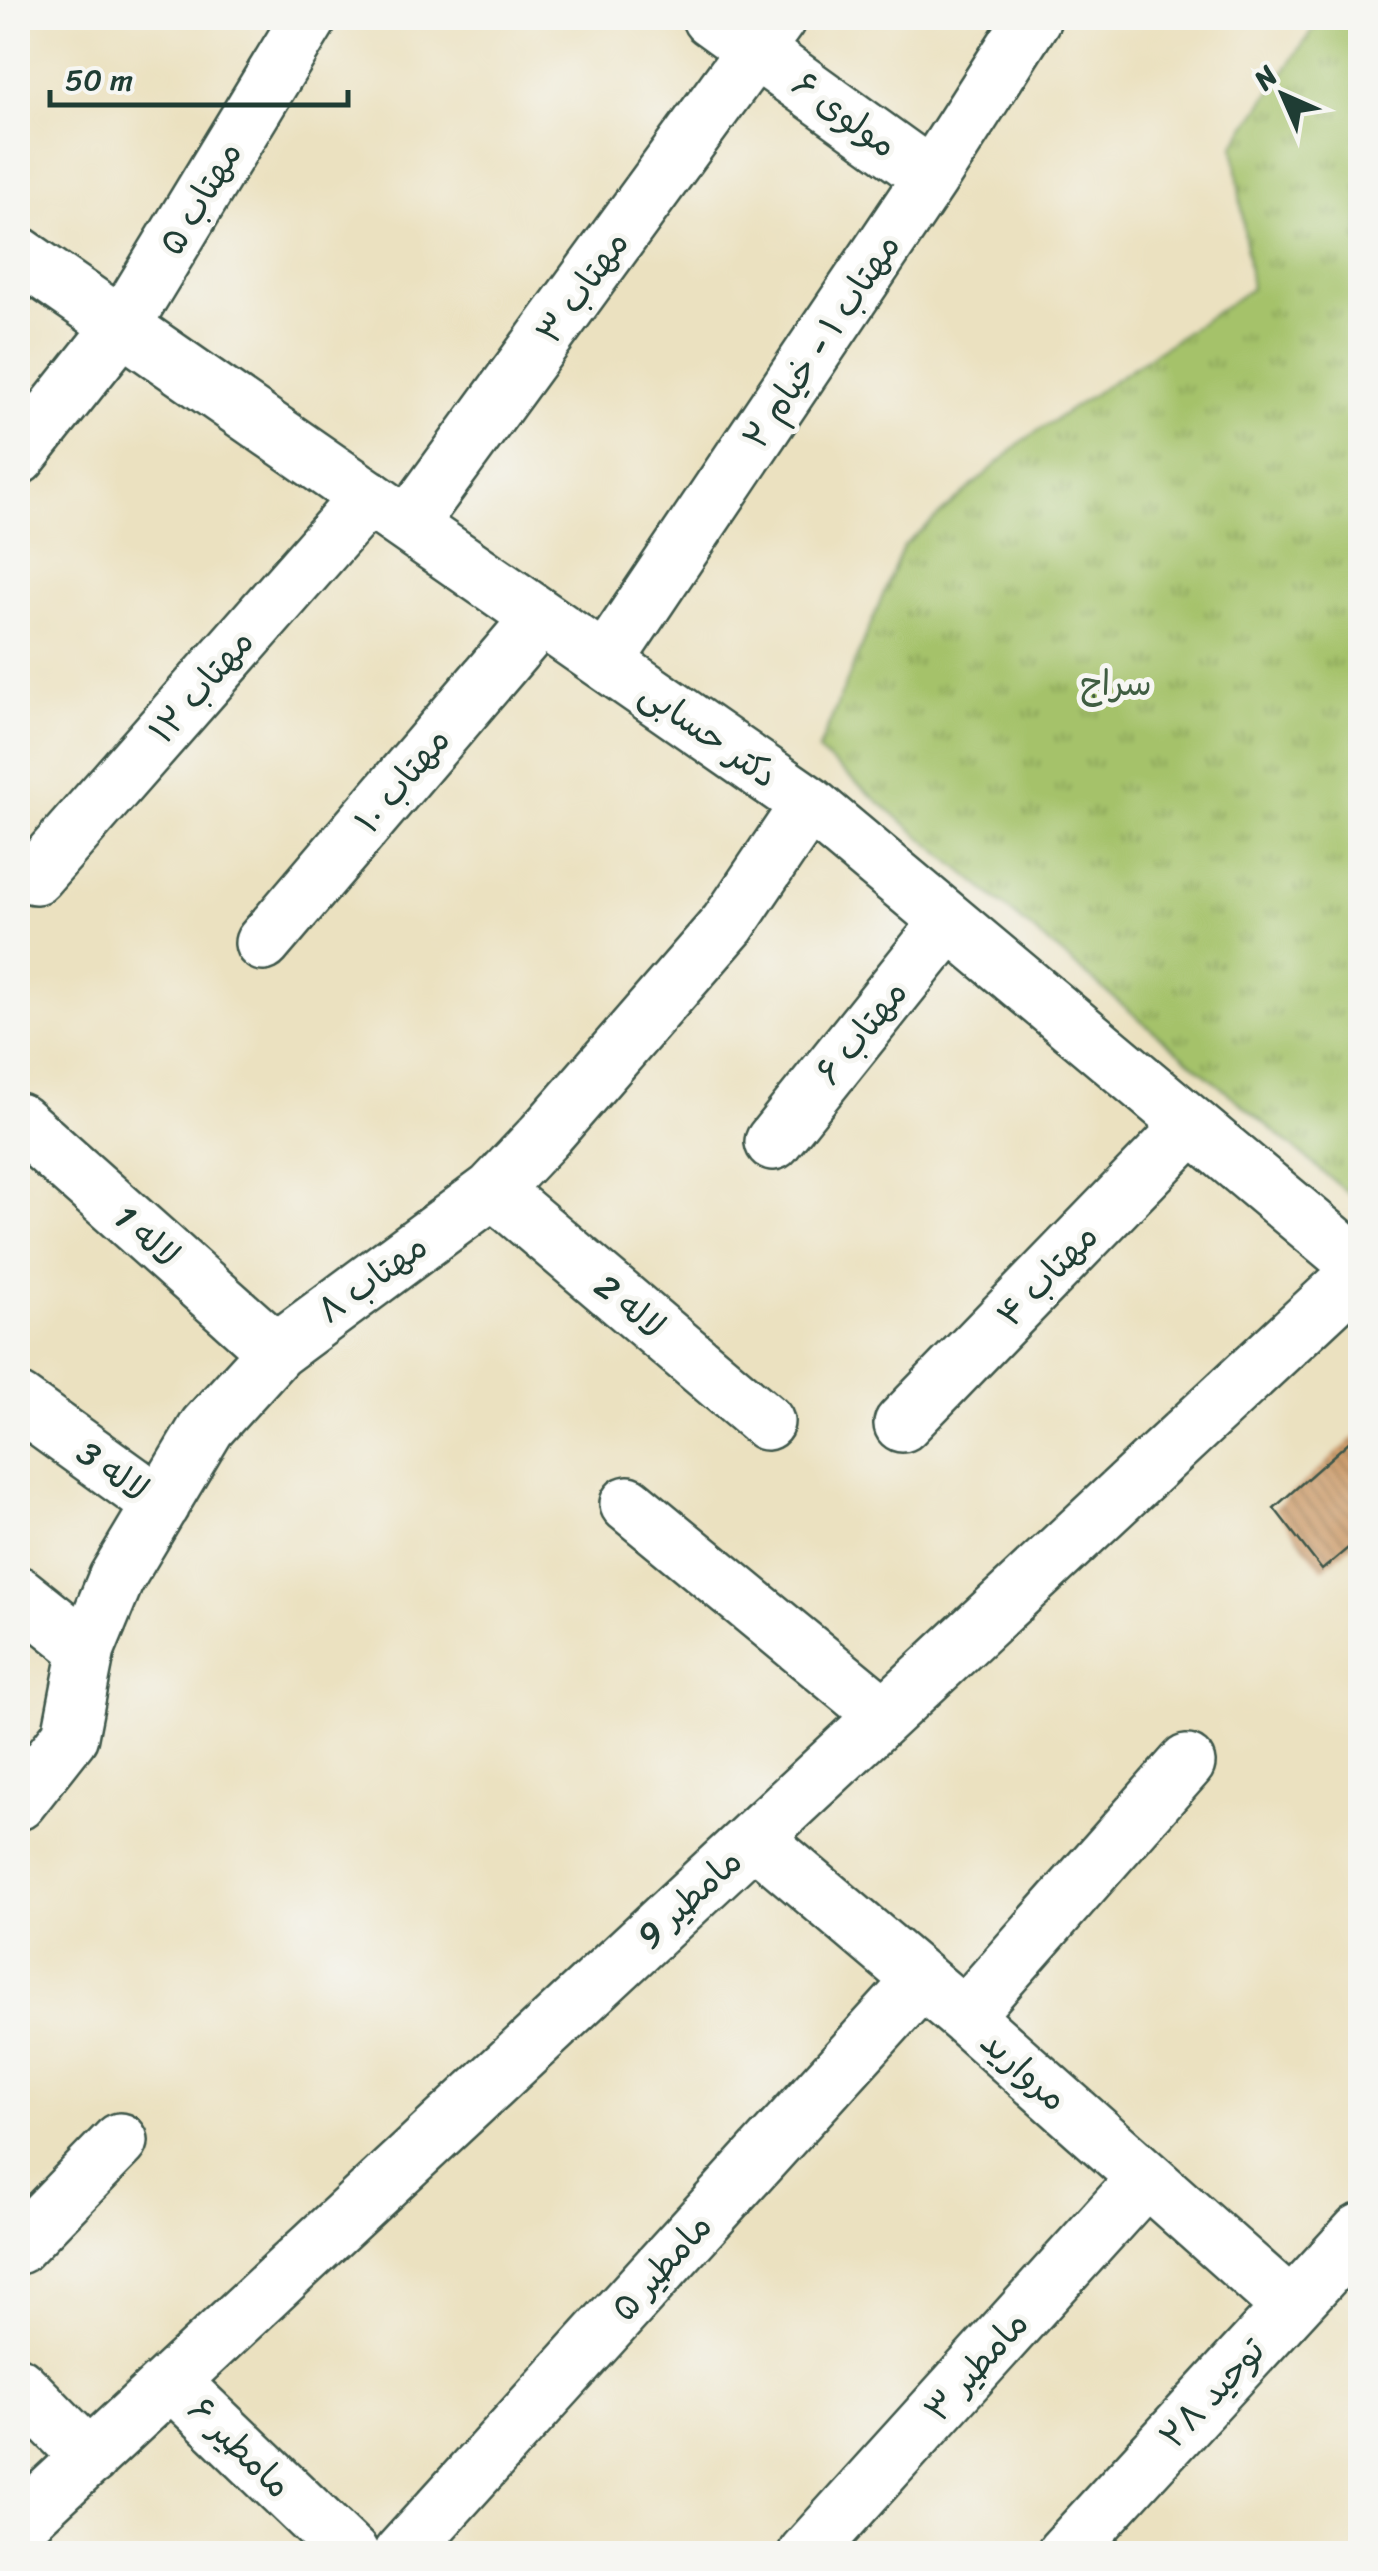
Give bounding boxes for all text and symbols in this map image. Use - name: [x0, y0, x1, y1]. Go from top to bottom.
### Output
- scale bar: [50, 45, 348, 107]
- north arrow: [1233, 45, 1333, 145]
- text: 50 m: [65, 53, 133, 107]
- text: N: [1241, 53, 1290, 103]
- street label: مولوی ۶: [779, 54, 911, 174]
- street label: مهتاب ۵: [141, 129, 259, 267]
- street label: مهتاب ۳: [519, 216, 645, 358]
- street label: مهتاب ۱ - خیام ۲: [725, 220, 917, 462]
- street label: مهتاب ۱۲: [133, 614, 269, 758]
- park label: سراج: [1080, 652, 1152, 714]
- street label: دکتر حسابی: [627, 663, 791, 805]
- street label: مهتاب ۱۰: [338, 712, 466, 848]
- street label: مهتاب ۶: [799, 965, 923, 1099]
- street label: لاله 1: [99, 1188, 195, 1284]
- street label: مهتاب ۴: [981, 1208, 1113, 1342]
- street label: مهتاب ۸: [303, 1216, 441, 1340]
- street label: لاله 2: [580, 1257, 680, 1355]
- street label: لاله 3: [63, 1423, 163, 1519]
- street label: مامطیر 9: [621, 1832, 757, 1964]
- street label: مروارید: [965, 2013, 1083, 2127]
- street label: مامطیر ۵: [594, 2198, 728, 2336]
- street label: مامطیر ۳: [908, 2295, 1044, 2437]
- street label: توحید ۲۸: [1143, 2322, 1281, 2463]
- street label: مامطیر ۶: [173, 2381, 307, 2513]

